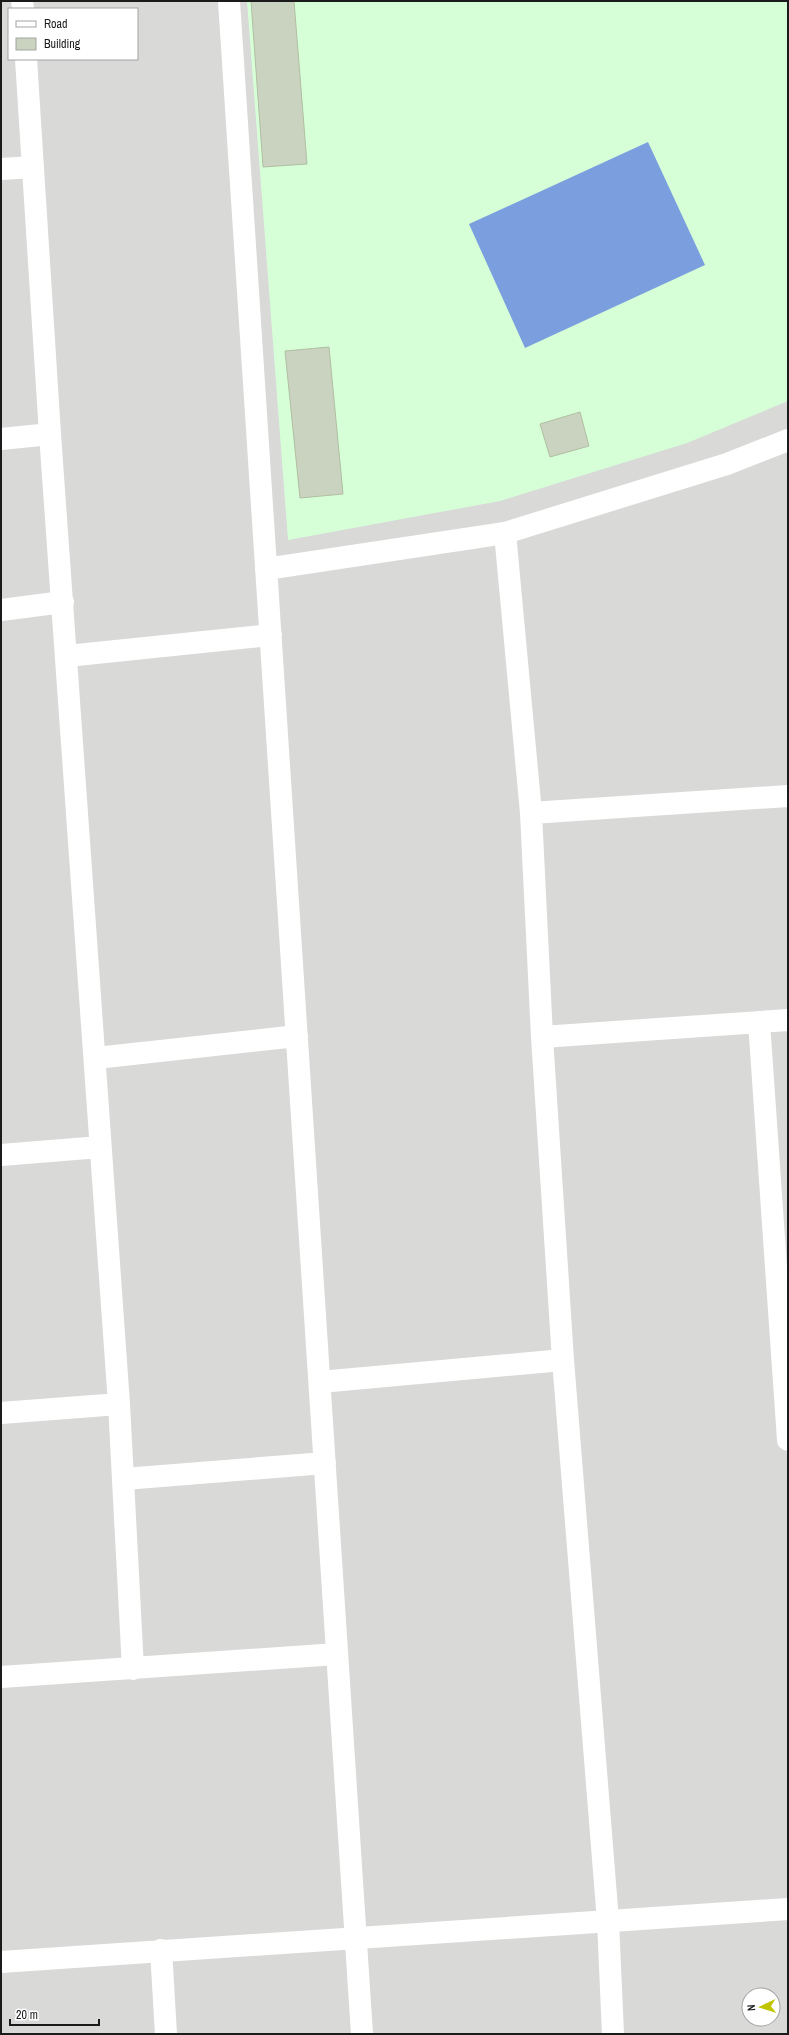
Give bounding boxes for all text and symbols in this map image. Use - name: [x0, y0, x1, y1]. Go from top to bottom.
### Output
- legend: [8, 8, 138, 60]
- text: Road: [44, 16, 68, 32]
- text: Building: [44, 36, 81, 52]
- north arrow: [741, 1987, 781, 2027]
- scale bar: [10, 2001, 99, 2027]
- text: N: [744, 2004, 758, 2011]
- text: 20 m: [16, 2007, 38, 2023]

